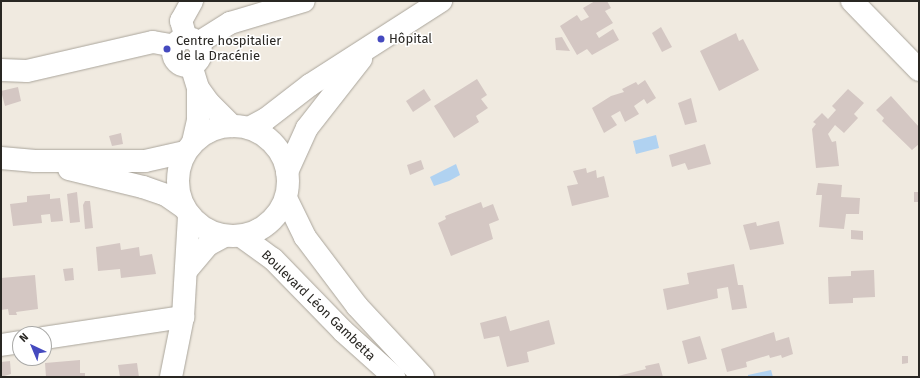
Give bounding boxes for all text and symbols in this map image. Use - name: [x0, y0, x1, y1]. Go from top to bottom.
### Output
- place label: Hôpital: [389, 31, 432, 47]
- place label: Centre hospitalier de la Dracénie: [176, 34, 281, 65]
- marker: Hôpital: [376, 34, 386, 44]
- marker: Centre hospitalier de la Dracénie: [161, 43, 173, 55]
- street label: Boulevard Léon Gambetta: [258, 247, 378, 365]
- north arrow: [12, 326, 52, 366]
- text: N: [17, 331, 31, 345]

